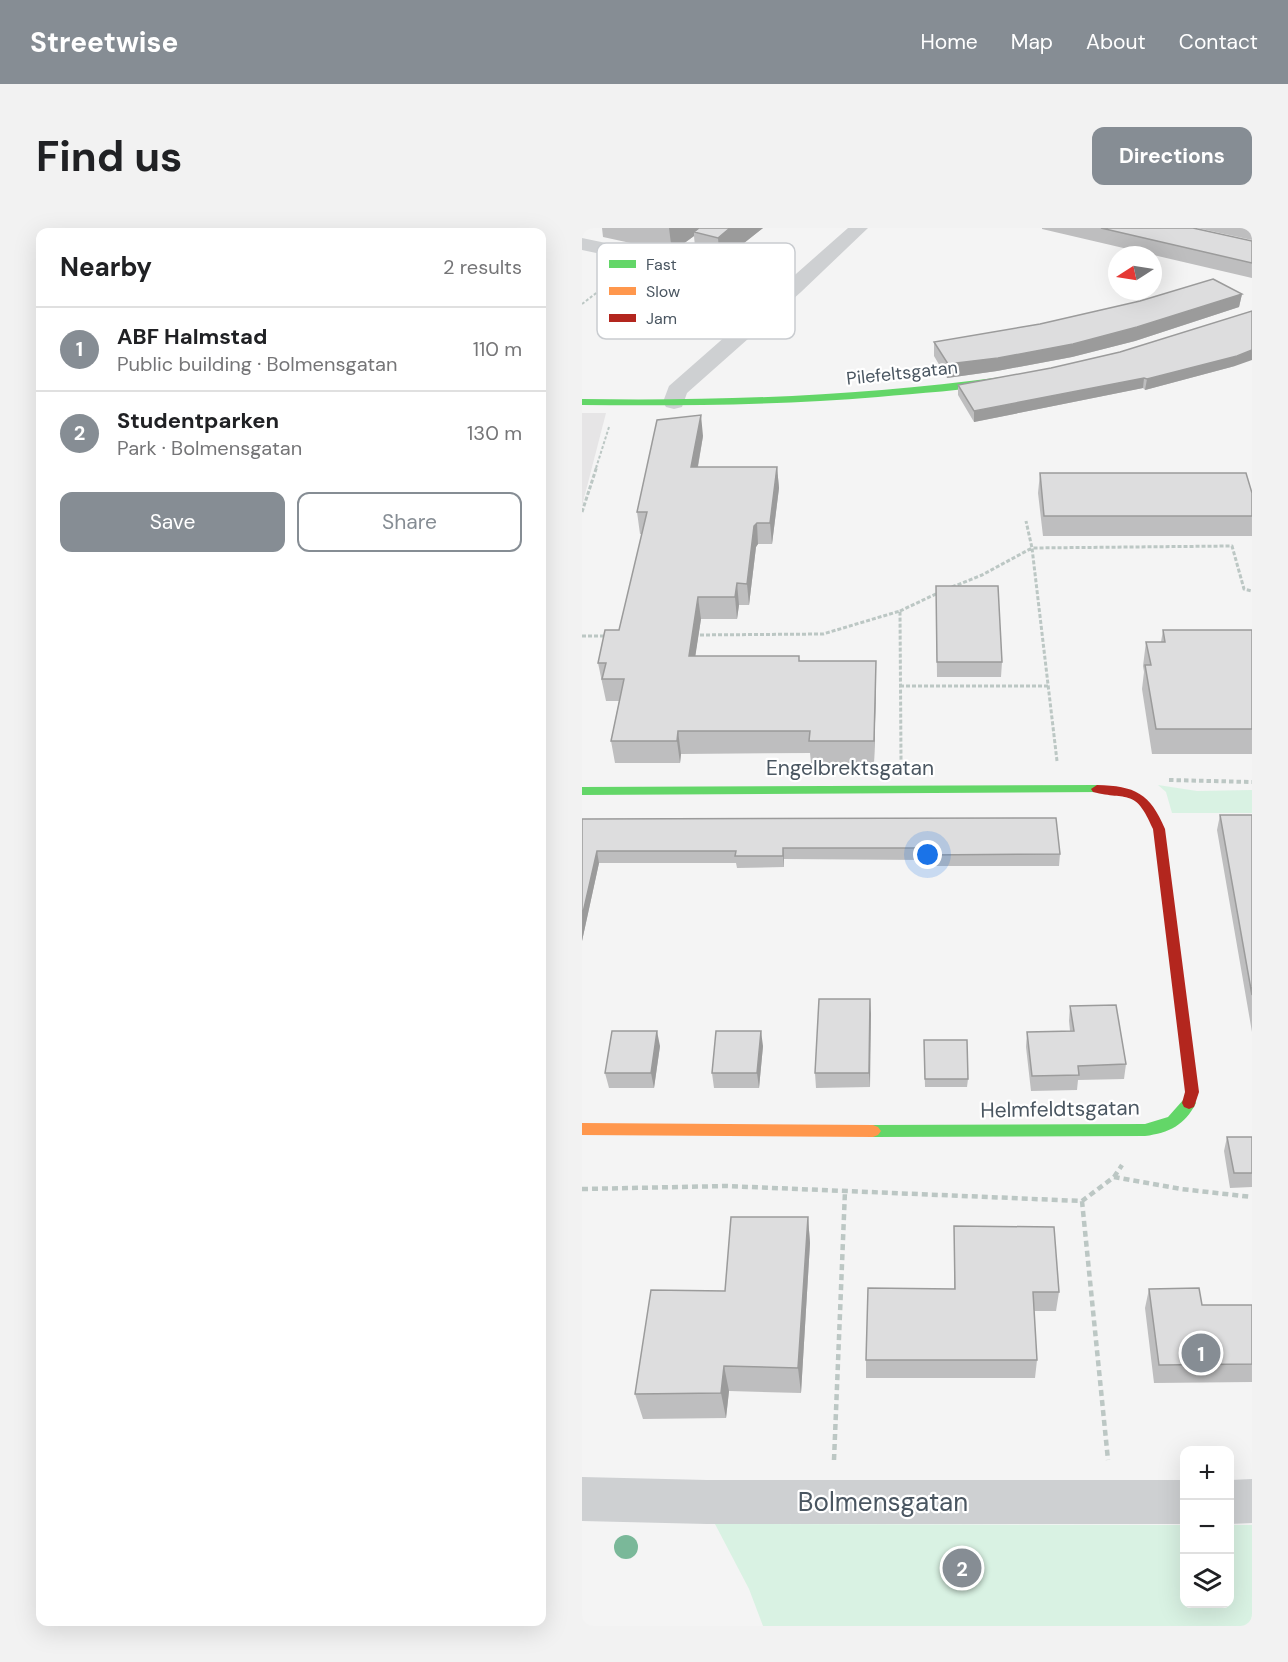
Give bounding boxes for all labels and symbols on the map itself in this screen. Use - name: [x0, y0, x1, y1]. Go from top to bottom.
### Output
- legend: [597, 243, 795, 339]
- north arrow: [1108, 246, 1162, 300]
- text: Fast: [646, 254, 677, 275]
- text: Slow: [646, 281, 680, 302]
- text: Jam: [646, 308, 677, 329]
- street label: Pilefeltsgatan: [845, 355, 959, 391]
- street label: Engelbrektsgatan: [766, 754, 934, 782]
- your location: [913, 840, 942, 869]
- street label: Helmfeldtsgatan: [980, 1094, 1140, 1124]
- pin: 1: [1182, 1330, 1220, 1376]
- street label: Bolmensgatan: [798, 1485, 968, 1519]
- pin: 2: [942, 1546, 982, 1590]

